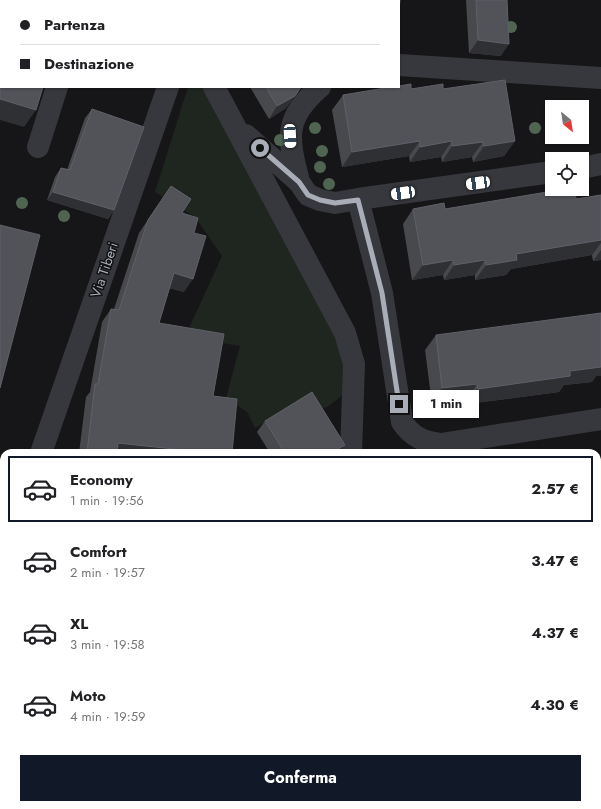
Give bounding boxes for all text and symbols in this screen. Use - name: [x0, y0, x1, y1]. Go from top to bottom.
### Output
- text: Partenza: [44, 14, 105, 36]
- text: Destinazione: [44, 53, 134, 75]
- north arrow: [545, 100, 589, 144]
- map controls: [545, 100, 589, 196]
- car: [283, 124, 297, 148]
- route start: [251, 139, 269, 157]
- button: locate: [545, 152, 589, 196]
- car: [465, 175, 491, 191]
- car: [390, 185, 416, 201]
- street label: Via Tiberi: [85, 240, 123, 300]
- callout: 1 min: [413, 390, 479, 418]
- text: 1 min: [430, 394, 462, 413]
- route end: [390, 395, 408, 413]
- text: Economy: [70, 469, 133, 491]
- icon: car: [22, 471, 58, 507]
- text: 2.57 €: [531, 478, 579, 500]
- text: 1 min · 19:56: [70, 491, 144, 510]
- text: Comfort: [70, 541, 127, 563]
- icon: car: [22, 543, 58, 579]
- text: 3.47 €: [531, 550, 579, 572]
- text: 2 min · 19:57: [70, 563, 145, 582]
- text: XL: [70, 613, 88, 635]
- icon: car: [22, 615, 58, 651]
- text: 4.37 €: [531, 622, 579, 644]
- text: 3 min · 19:58: [70, 635, 145, 654]
- text: Moto: [70, 685, 106, 707]
- icon: car: [22, 687, 58, 723]
- text: 4.30 €: [530, 694, 579, 716]
- text: 4 min · 19:59: [70, 707, 146, 726]
- button: Conferma: [20, 755, 581, 801]

